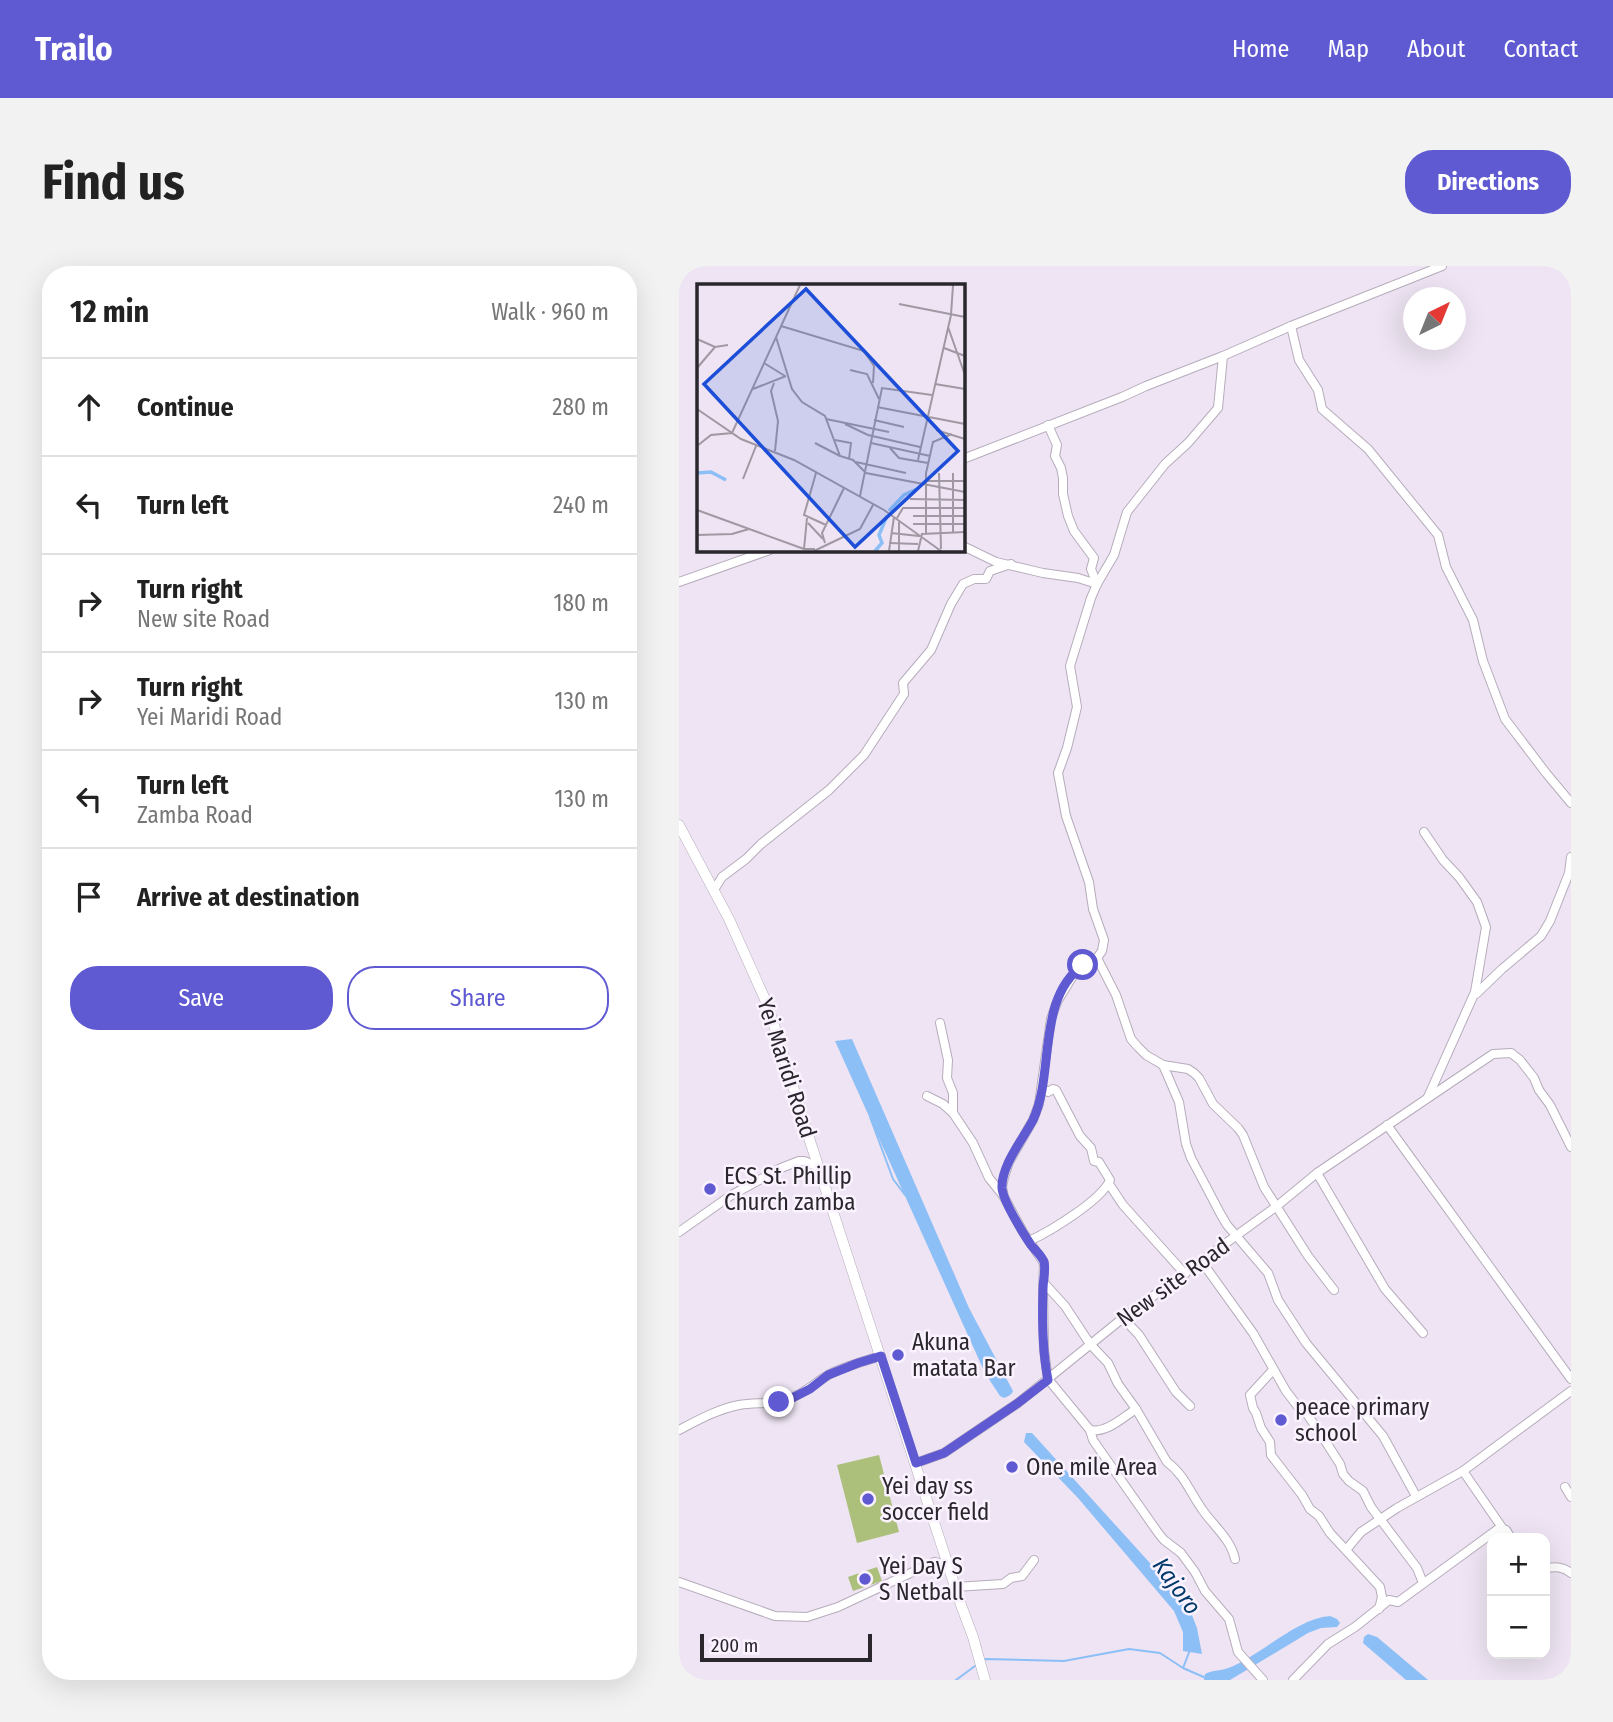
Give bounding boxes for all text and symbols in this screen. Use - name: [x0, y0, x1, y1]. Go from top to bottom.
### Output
- text: Trailo: [35, 29, 113, 69]
- text: Home: [1232, 35, 1289, 63]
- text: Map: [1327, 35, 1369, 63]
- text: About: [1407, 35, 1465, 63]
- text: Contact: [1503, 35, 1578, 63]
- button: Directions: [1405, 150, 1571, 214]
- text: Find us: [42, 153, 185, 212]
- inset map: [697, 284, 964, 551]
- north arrow: [1403, 287, 1466, 350]
- text: 12 min: [70, 294, 149, 330]
- text: Walk · 960 m: [491, 298, 609, 326]
- icon: ahead: [70, 388, 108, 426]
- text: Continue: [137, 392, 234, 423]
- text: 280 m: [552, 393, 609, 421]
- icon: left: [70, 486, 108, 524]
- text: Turn left: [137, 490, 229, 521]
- text: 240 m: [553, 491, 609, 519]
- text: Turn right: [137, 574, 243, 605]
- icon: right: [70, 584, 108, 622]
- text: 180 m: [553, 589, 609, 617]
- text: New site Road: [137, 605, 270, 633]
- text: Turn right: [137, 672, 243, 703]
- icon: right: [70, 682, 108, 720]
- text: 130 m: [555, 687, 609, 715]
- text: Yei Maridi Road: [137, 703, 282, 731]
- text: Turn left: [137, 770, 229, 801]
- icon: left: [70, 780, 108, 818]
- text: 130 m: [555, 785, 609, 813]
- text: Zamba Road: [137, 801, 253, 829]
- icon: arrive: [70, 878, 108, 916]
- text: Arrive at destination: [137, 882, 360, 913]
- route start: [1067, 949, 1098, 980]
- button: Save: [70, 966, 333, 1030]
- button: Share: [347, 966, 609, 1030]
- street label: Yei Maridi Road: [751, 995, 823, 1141]
- place label: ECS St. Phillip Church zamba: [724, 1162, 855, 1216]
- marker: ECS St. Phillip Church zamba: [702, 1181, 718, 1197]
- street label: New site Road: [1111, 1232, 1235, 1332]
- place label: Akuna matata Bar: [912, 1328, 1016, 1382]
- marker: Akuna matata Bar: [890, 1347, 906, 1363]
- route end: [763, 1386, 794, 1417]
- place label: peace primary school: [1295, 1393, 1430, 1447]
- marker: peace primary school: [1273, 1412, 1289, 1428]
- place label: One mile Area: [1026, 1453, 1157, 1481]
- marker: One mile Area: [1004, 1459, 1020, 1475]
- place label: Yei day ss soccer field: [882, 1472, 989, 1526]
- marker: Yei day ss soccer field: [860, 1491, 876, 1507]
- map controls: [1487, 1533, 1550, 1659]
- button: +: [1487, 1533, 1550, 1596]
- place label: Yei Day S S Netball: [879, 1552, 964, 1606]
- water label: Kajoro: [1147, 1552, 1207, 1620]
- marker: Yei Day S S Netball: [857, 1571, 873, 1587]
- button: −: [1487, 1596, 1550, 1659]
- scale bar: [700, 1631, 871, 1663]
- text: 200 m: [711, 1634, 758, 1657]

